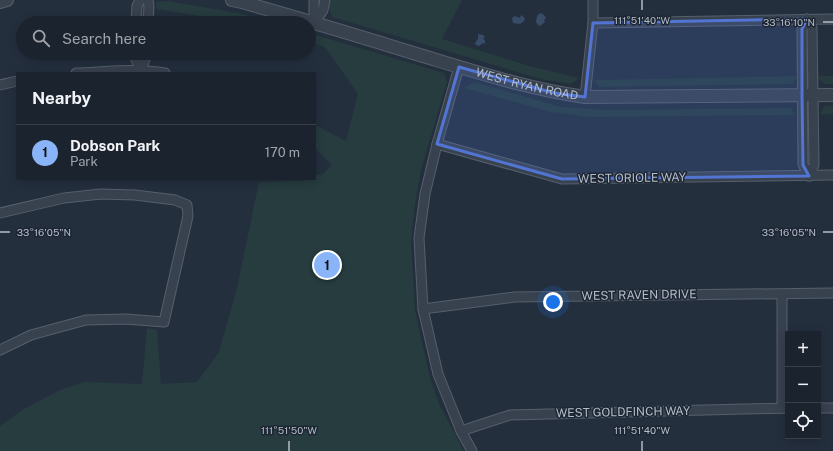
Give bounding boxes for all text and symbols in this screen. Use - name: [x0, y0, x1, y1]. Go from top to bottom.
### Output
- text: 111°51'40"W: [614, 14, 670, 26]
- search box: [16, 16, 316, 60]
- text: 33°16'10"N: [763, 16, 815, 28]
- icon: search: [30, 27, 52, 49]
- text: Search here: [62, 30, 146, 47]
- street label: WEST RYAN ROAD: [474, 65, 579, 103]
- text: Nearby: [32, 88, 91, 108]
- text: Dobson Park: [70, 137, 160, 154]
- text: 1: [42, 145, 48, 160]
- text: 170 m: [265, 145, 300, 160]
- text: Park: [70, 154, 98, 169]
- street label: WEST ORIOLE WAY: [578, 170, 687, 186]
- text: 33°16'05"N: [17, 226, 71, 238]
- text: 33°16'05"N: [762, 226, 816, 238]
- pin: 1: [314, 250, 340, 280]
- street label: WEST RAVEN DRIVE: [581, 287, 697, 303]
- your location: [543, 292, 563, 312]
- map controls: [785, 331, 821, 439]
- button: +: [785, 331, 821, 367]
- button: −: [785, 367, 821, 403]
- button: locate: [785, 403, 821, 439]
- street label: WEST GOLDFINCH WAY: [556, 404, 691, 420]
- text: 111°51'50"W: [261, 424, 318, 436]
- text: 111°51'40"W: [614, 424, 670, 436]

